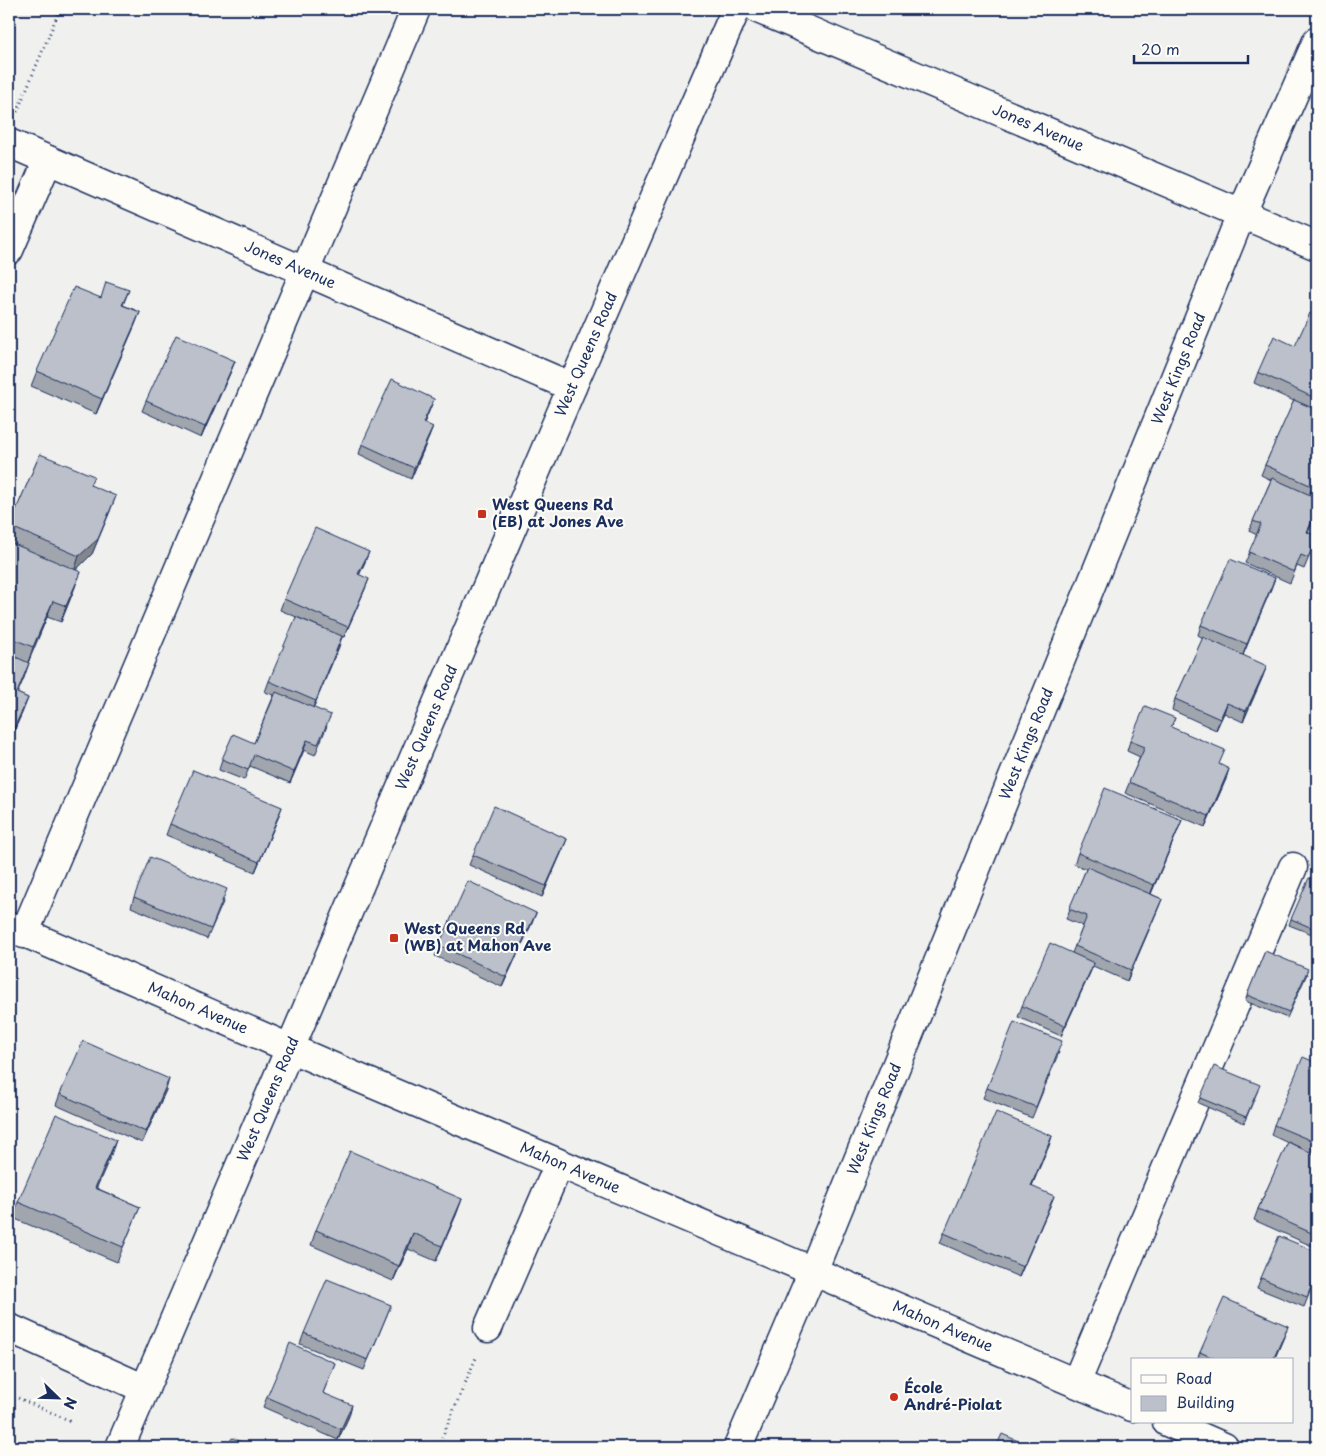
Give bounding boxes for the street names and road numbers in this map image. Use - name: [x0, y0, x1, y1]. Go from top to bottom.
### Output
- street label: Jones Avenue: [989, 97, 1088, 156]
- street label: Jones Avenue: [241, 233, 340, 293]
- street label: West Queens Road: [548, 288, 622, 420]
- street label: West Kings Road: [1144, 309, 1210, 428]
- street label: West Queens Road: [389, 661, 462, 793]
- street label: West Kings Road: [992, 684, 1058, 803]
- street label: Mahon Avenue: [145, 975, 252, 1039]
- street label: West Queens Road: [230, 1033, 304, 1165]
- street label: West Kings Road: [840, 1059, 906, 1178]
- street label: Mahon Avenue: [517, 1135, 624, 1198]
- street label: Mahon Avenue: [890, 1294, 997, 1357]

